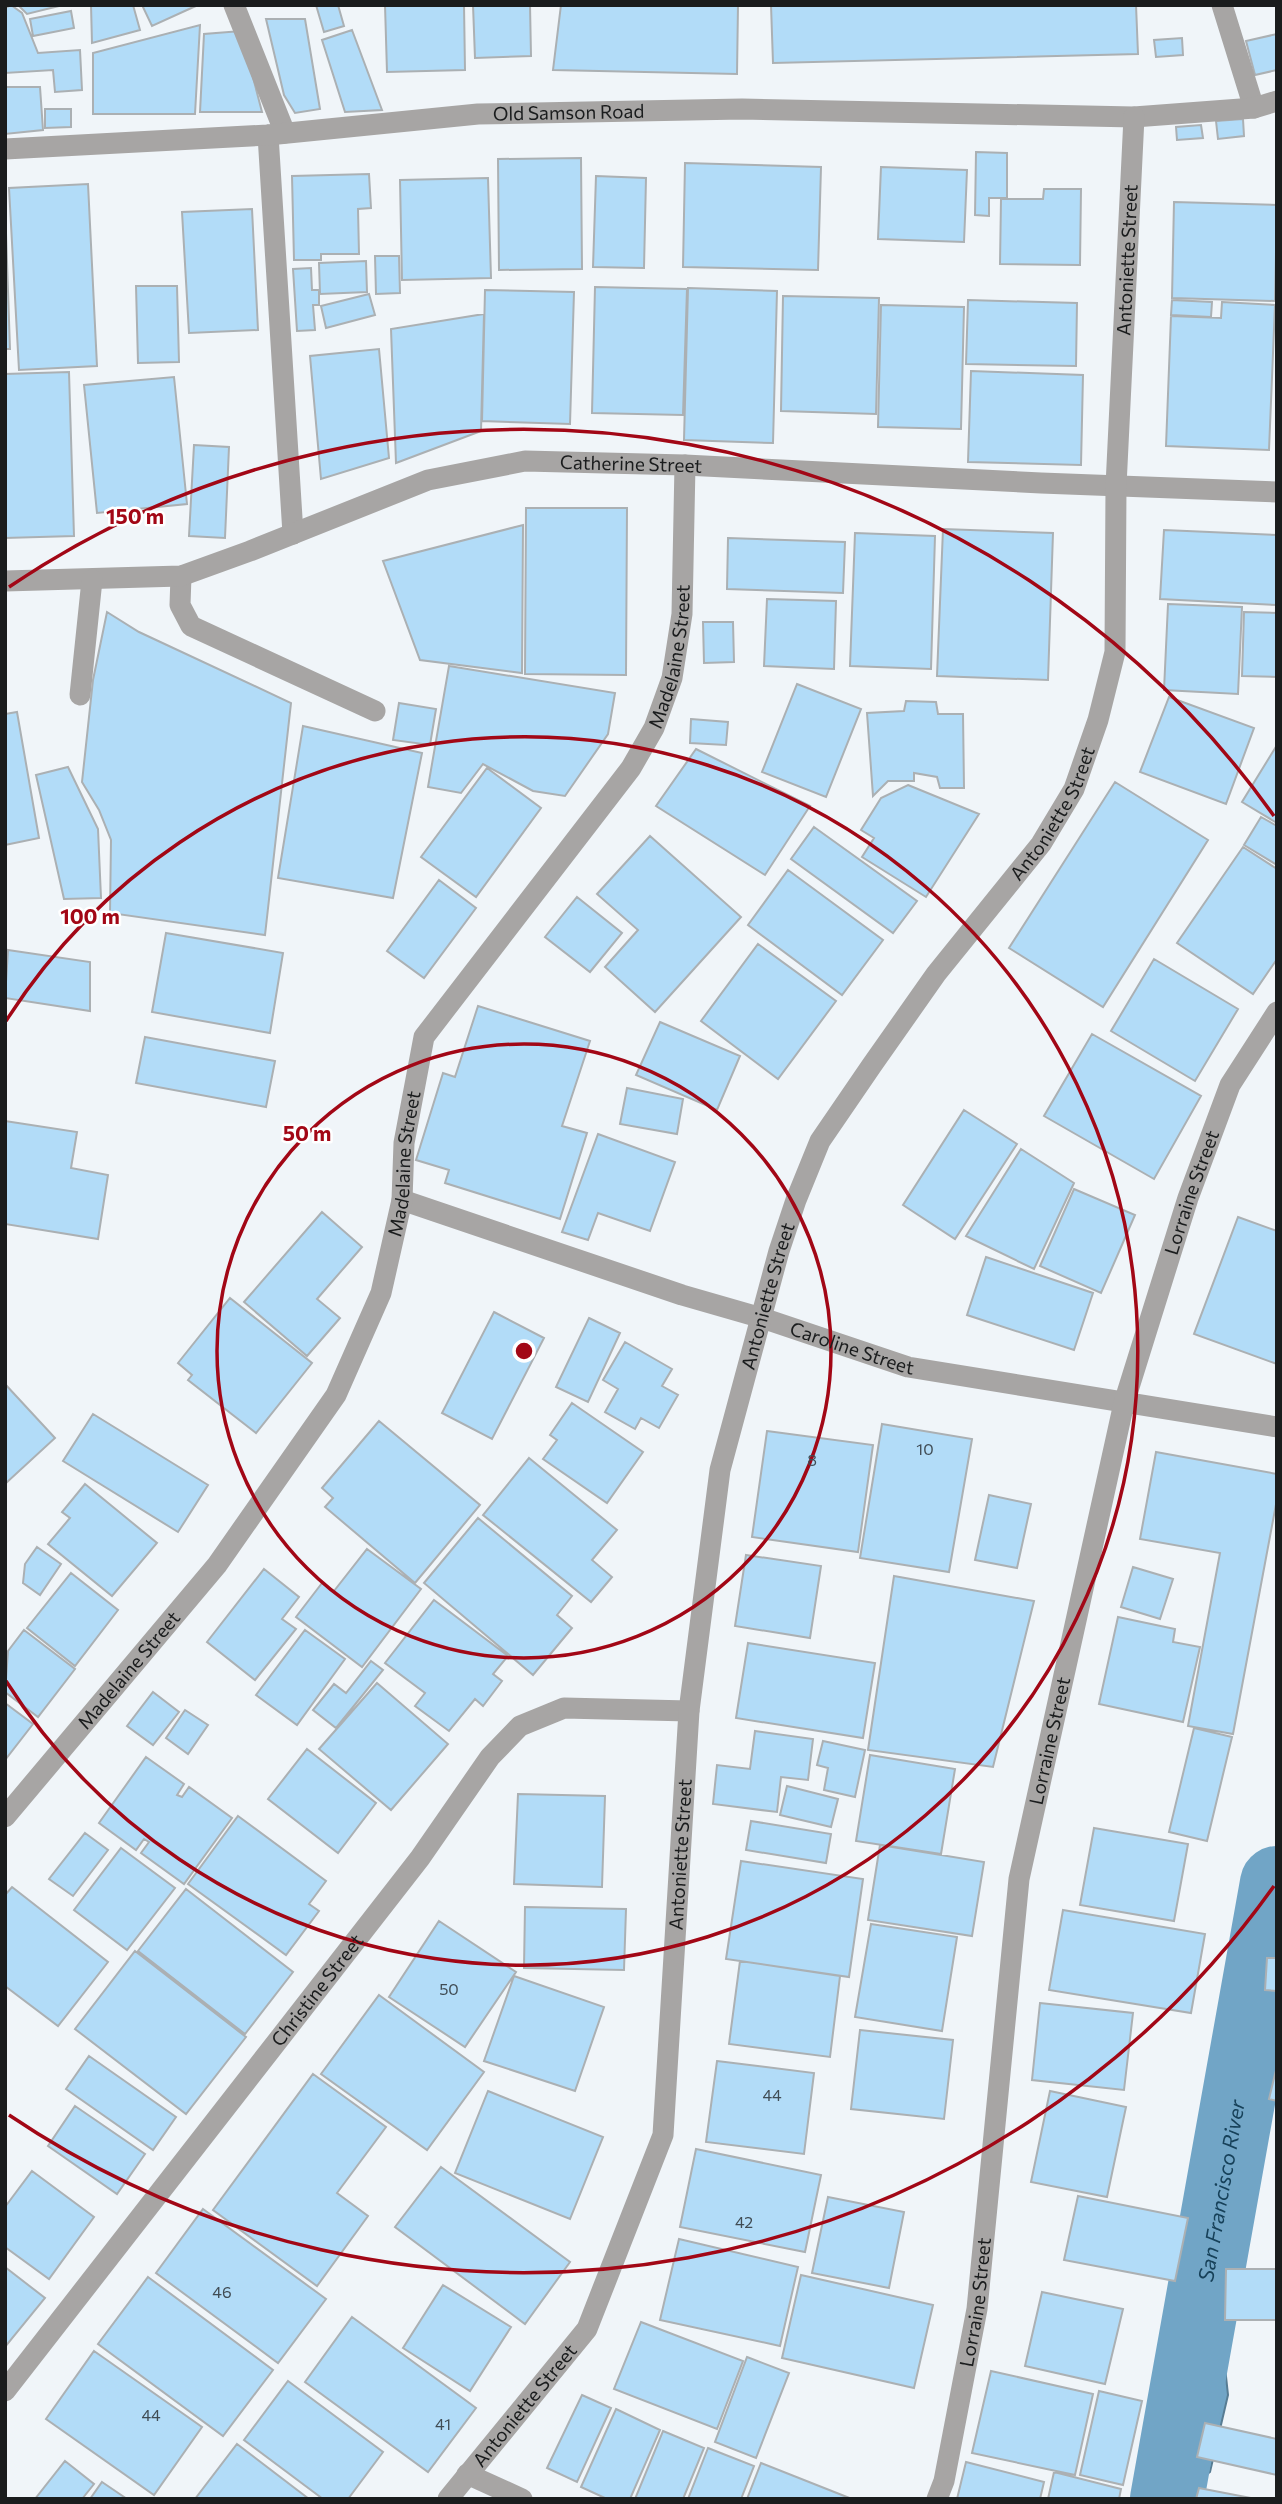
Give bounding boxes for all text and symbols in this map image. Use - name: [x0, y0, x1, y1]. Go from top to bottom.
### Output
- street label: Old Samson Road: [493, 99, 645, 125]
- street label: Antoniette Street: [1111, 184, 1142, 336]
- street label: Catherine Street: [560, 450, 703, 477]
- text: 150 m: [106, 503, 164, 528]
- street label: Madelaine Street: [643, 584, 694, 731]
- street label: Antoniette Street: [1005, 743, 1099, 885]
- text: 100 m: [60, 903, 120, 928]
- street label: Madelaine Street: [382, 1089, 425, 1239]
- text: 50 m: [283, 1120, 331, 1145]
- street label: Lorraine Street: [1159, 1127, 1223, 1257]
- street label: Antoniette Street: [736, 1219, 799, 1372]
- street label: Caroline Street: [787, 1316, 916, 1379]
- centre of rings: [512, 1339, 536, 1363]
- house number: 10: [916, 1439, 934, 1458]
- house number: 8: [807, 1450, 817, 1469]
- street label: Madelaine Street: [72, 1606, 184, 1733]
- street label: Lorraine Street: [1024, 1674, 1074, 1807]
- street label: Antoniette Street: [664, 1778, 696, 1931]
- street label: Christine Street: [266, 1929, 368, 2051]
- house number: 50: [439, 1979, 459, 1998]
- house number: 44: [762, 2085, 782, 2104]
- water label: San Francisco River: [1192, 2097, 1249, 2283]
- house number: 42: [735, 2212, 753, 2231]
- street label: Lorraine Street: [954, 2236, 995, 2369]
- house number: 46: [212, 2282, 232, 2301]
- street label: Antoniette Street: [467, 2339, 581, 2471]
- house number: 44: [141, 2405, 161, 2424]
- house number: 41: [435, 2414, 451, 2433]

